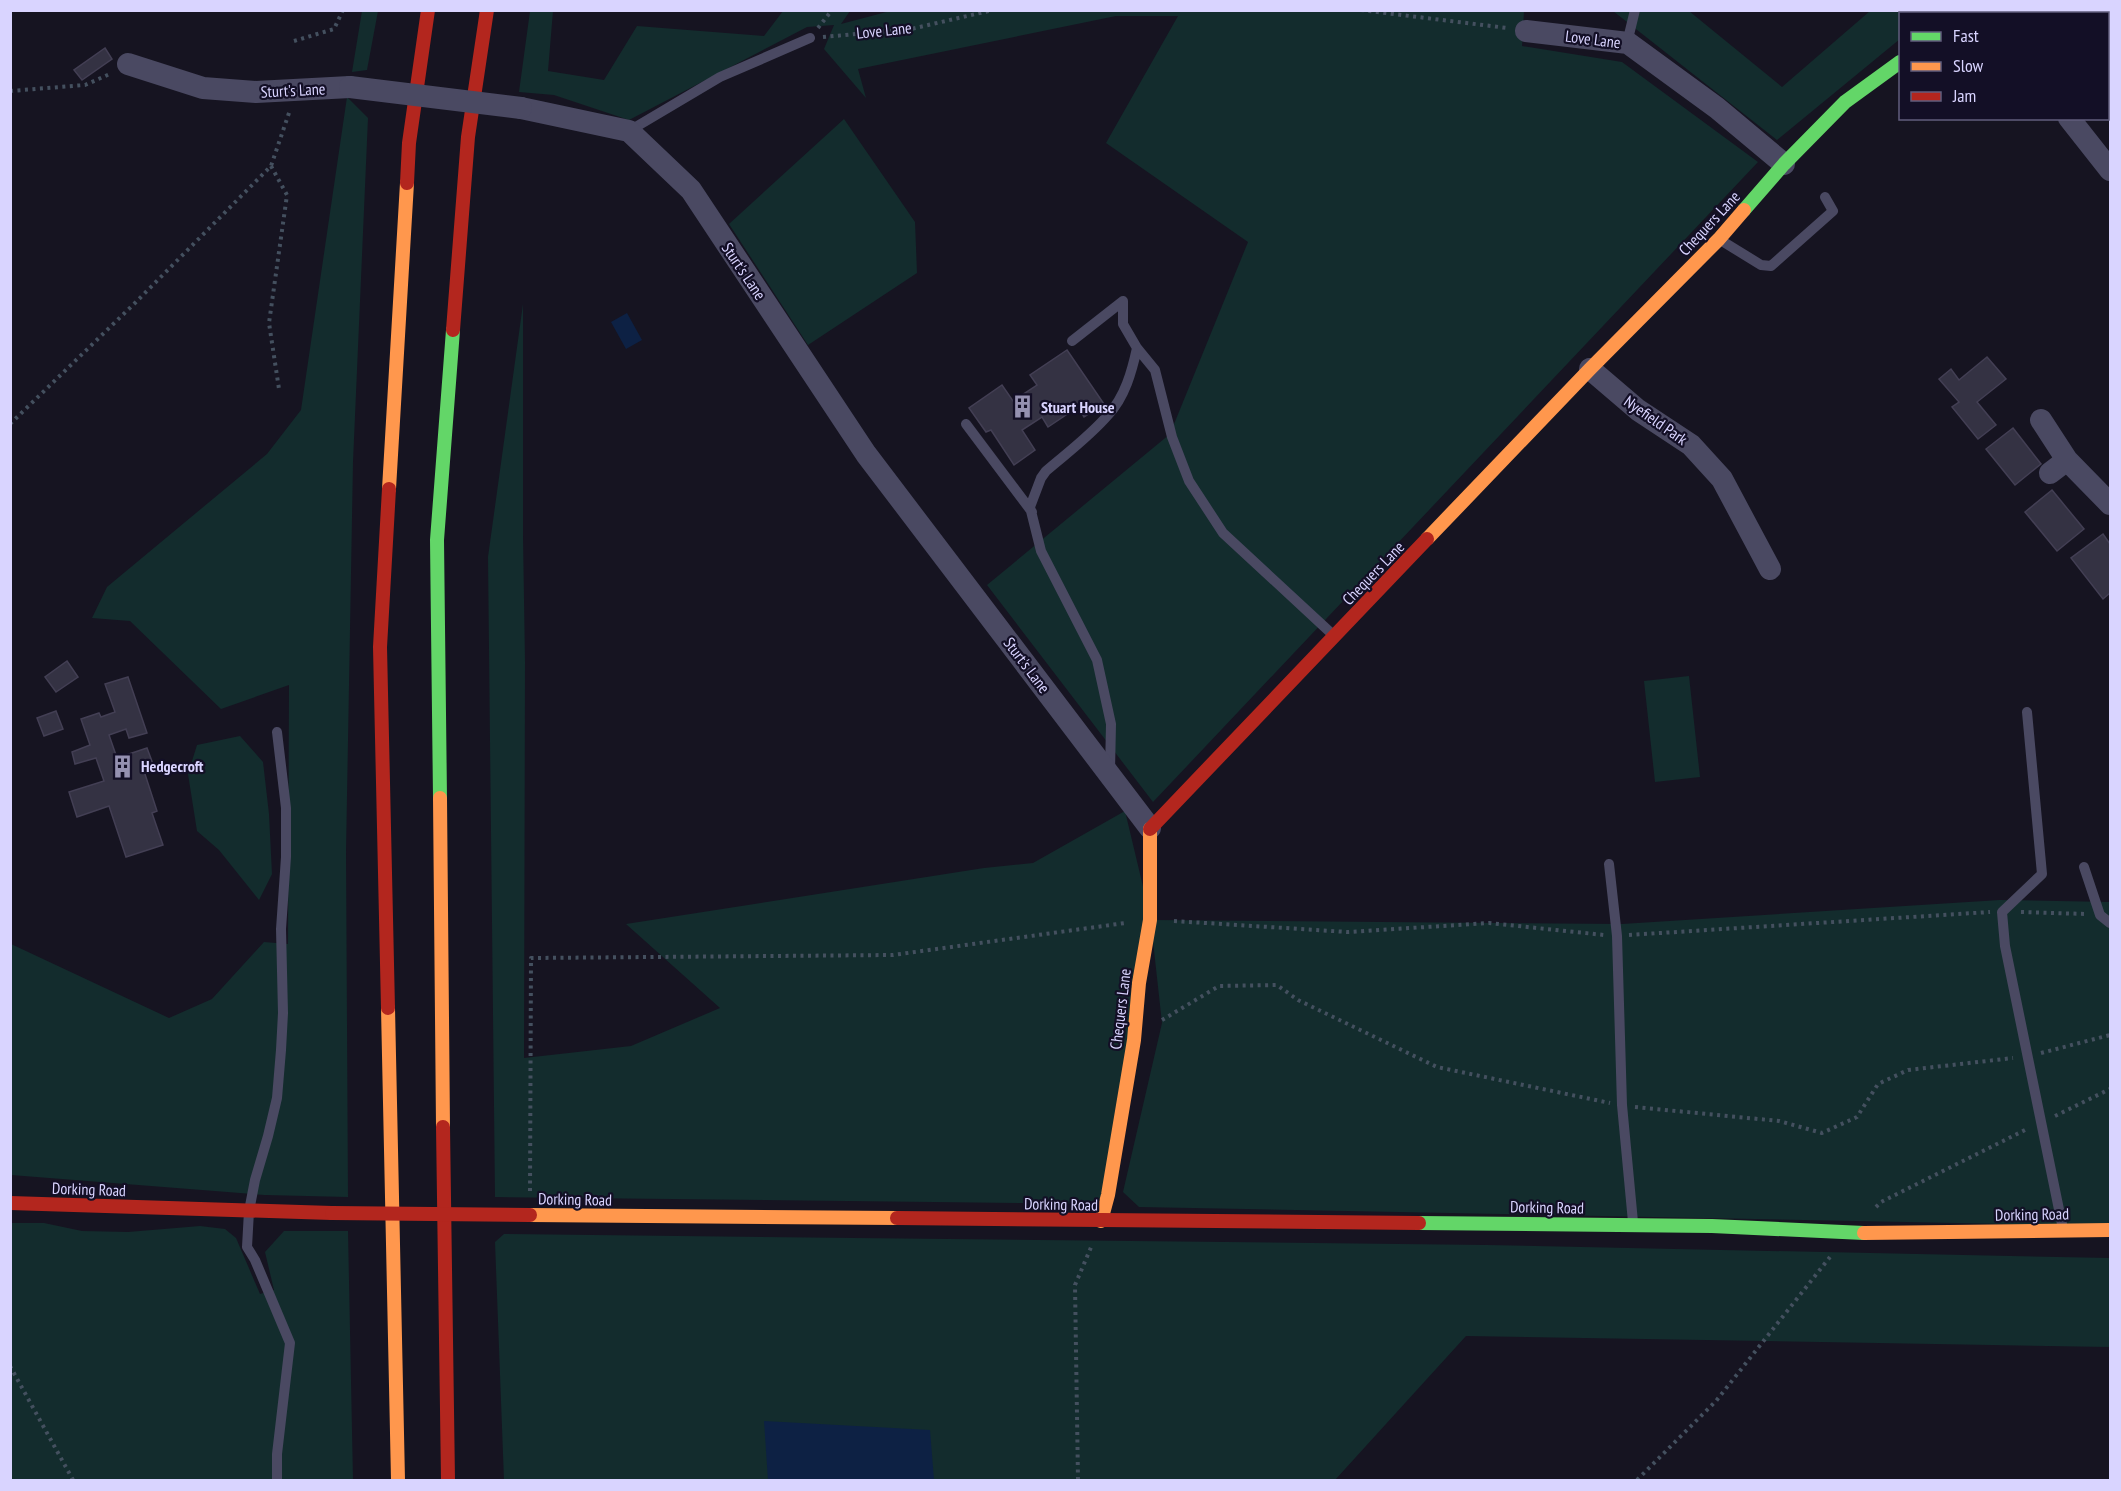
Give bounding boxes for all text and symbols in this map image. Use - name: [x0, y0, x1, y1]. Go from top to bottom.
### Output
- legend: [1899, 12, 2109, 120]
- street label: Love Lane: [855, 17, 913, 43]
- text: Fast: [1953, 24, 1979, 47]
- street label: Love Lane: [1564, 26, 1622, 52]
- text: Slow: [1953, 54, 1984, 77]
- street label: Sturt's Lane: [260, 78, 326, 102]
- text: Jam: [1952, 84, 1976, 107]
- street label: Chequers Lane: [1674, 187, 1744, 259]
- street label: Sturt's Lane: [718, 239, 770, 303]
- street label: Nyefield Park: [1621, 391, 1692, 449]
- building icon: Stuart House: [1010, 394, 1036, 420]
- place label: Stuart House: [1041, 397, 1115, 417]
- street label: Chequers Lane: [1338, 537, 1408, 609]
- street label: Sturt's Lane: [1000, 633, 1054, 697]
- building icon: Hedgecroft: [110, 753, 136, 779]
- place label: Hedgecroft: [141, 756, 204, 776]
- street label: Chequers Lane: [1105, 968, 1135, 1050]
- street label: Dorking Road: [52, 1178, 126, 1200]
- street label: Dorking Road: [538, 1188, 612, 1210]
- street label: Dorking Road: [1024, 1193, 1098, 1215]
- street label: Dorking Road: [1510, 1196, 1584, 1218]
- street label: Dorking Road: [1995, 1203, 2069, 1225]

